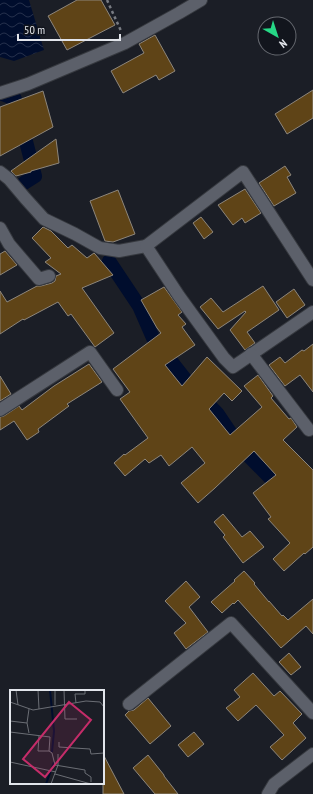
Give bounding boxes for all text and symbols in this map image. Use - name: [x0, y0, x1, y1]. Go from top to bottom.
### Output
- scale bar: [18, 16, 120, 42]
- north arrow: [257, 16, 297, 56]
- text: 50 m: [24, 22, 45, 37]
- text: N: [277, 36, 290, 51]
- inset map: [10, 690, 104, 784]

